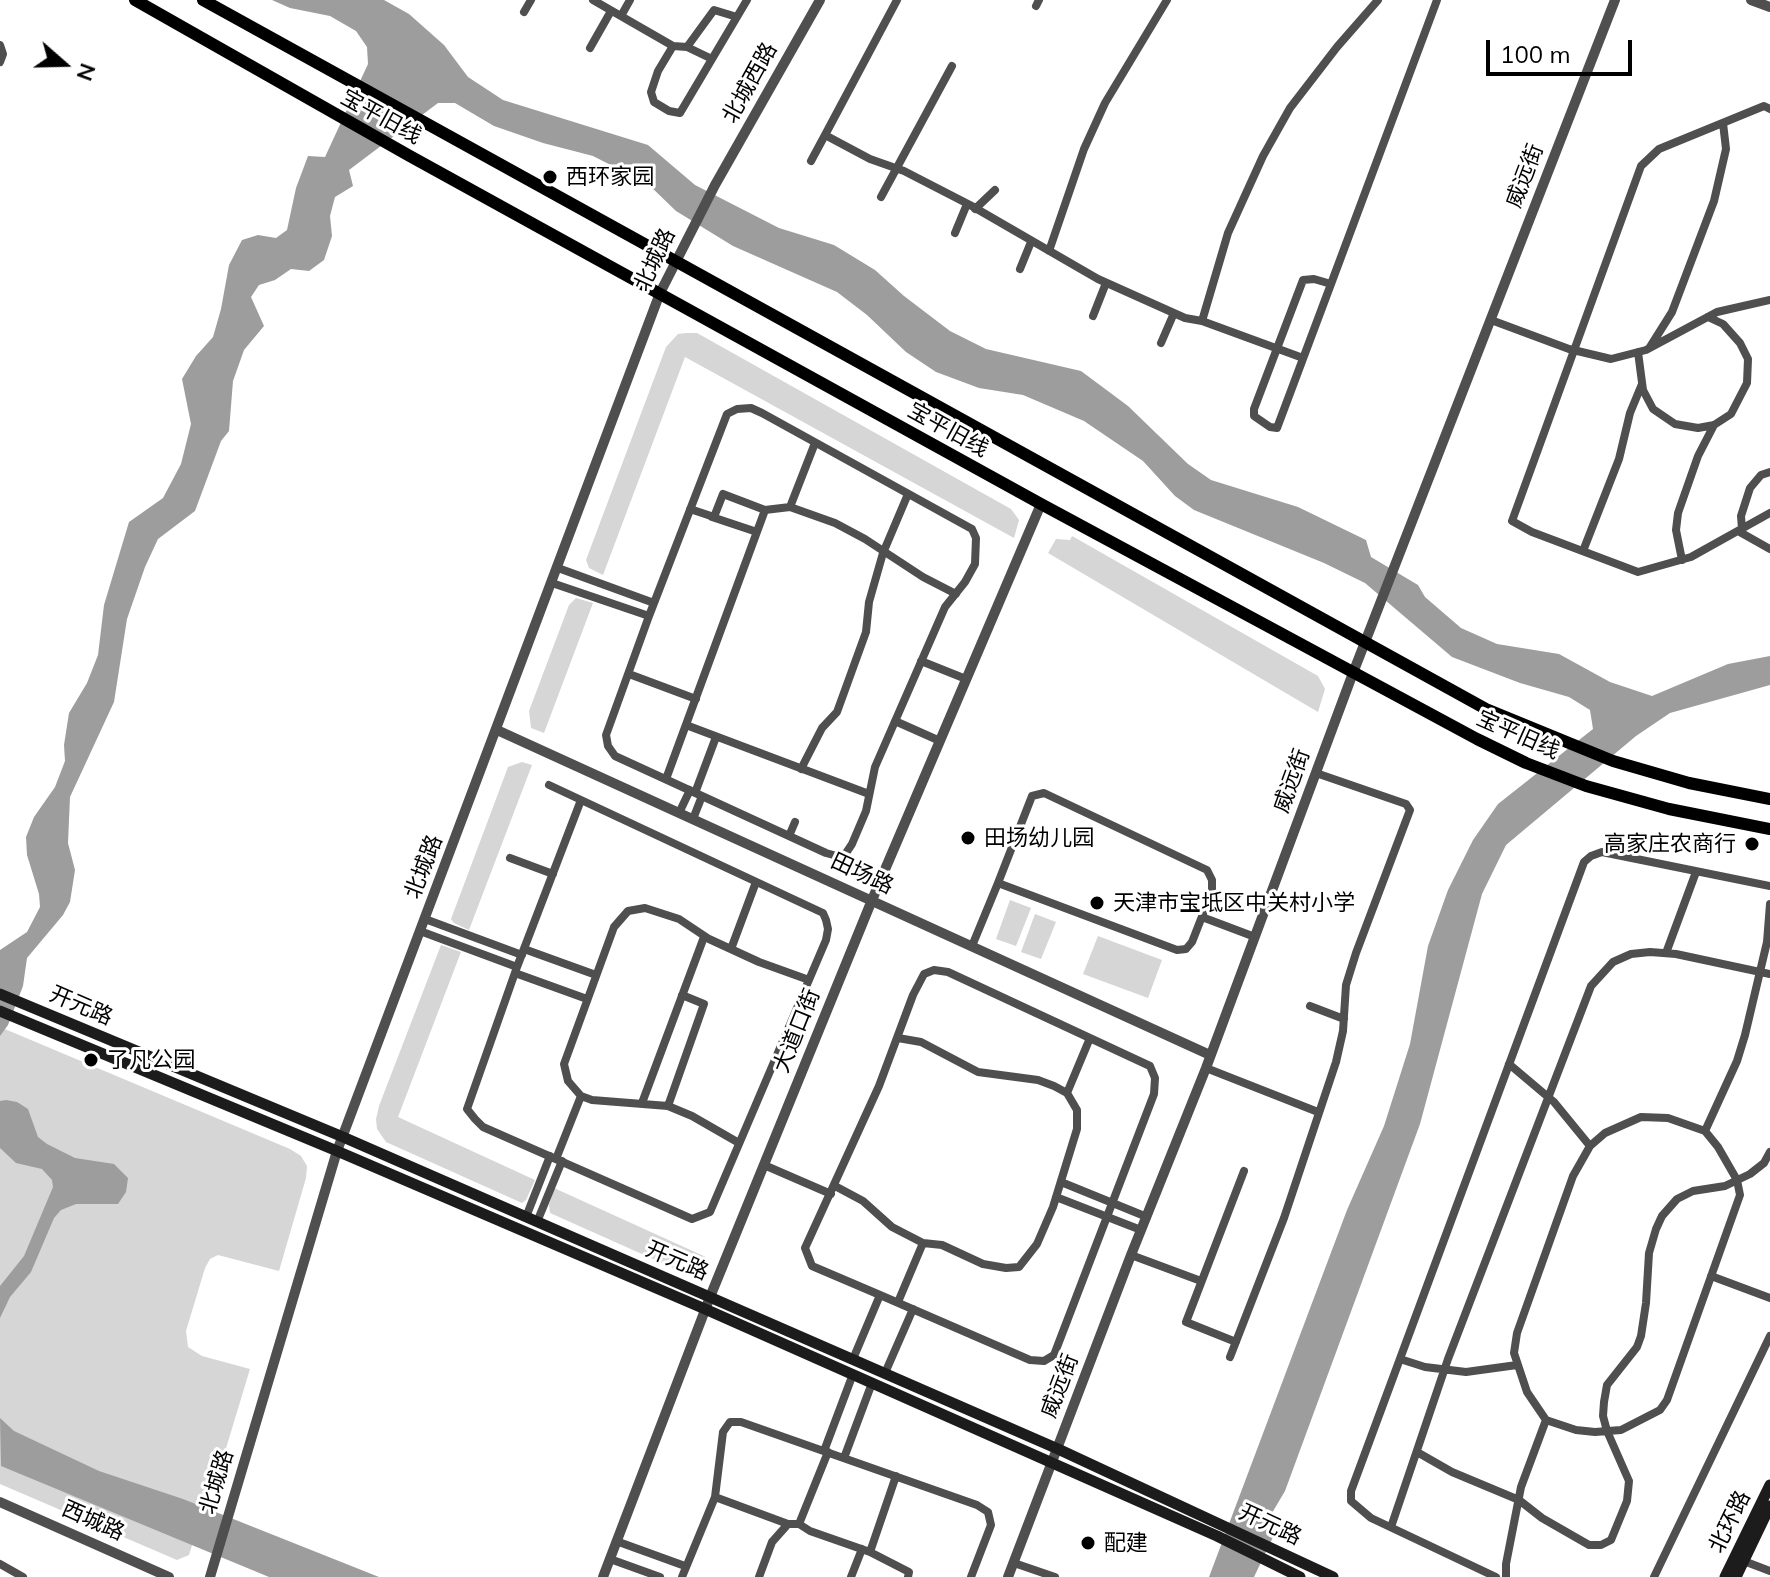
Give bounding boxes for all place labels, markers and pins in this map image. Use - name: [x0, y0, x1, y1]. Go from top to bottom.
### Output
- place label: 西环家园: [566, 164, 654, 190]
- marker: 西环家园: [541, 168, 559, 186]
- place label: 田场幼儿园: [984, 825, 1094, 851]
- marker: 田场幼儿园: [959, 829, 977, 847]
- place label: 高家庄农商行: [1604, 831, 1736, 857]
- marker: 高家庄农商行: [1743, 835, 1761, 853]
- place label: 天津市宝坻区中关村小学: [1113, 890, 1355, 916]
- marker: 天津市宝坻区中关村小学: [1088, 894, 1106, 912]
- place label: 了凡公园: [107, 1047, 195, 1073]
- marker: 了凡公园: [82, 1051, 100, 1069]
- place label: 配建: [1104, 1530, 1148, 1556]
- marker: 配建: [1079, 1534, 1097, 1552]

